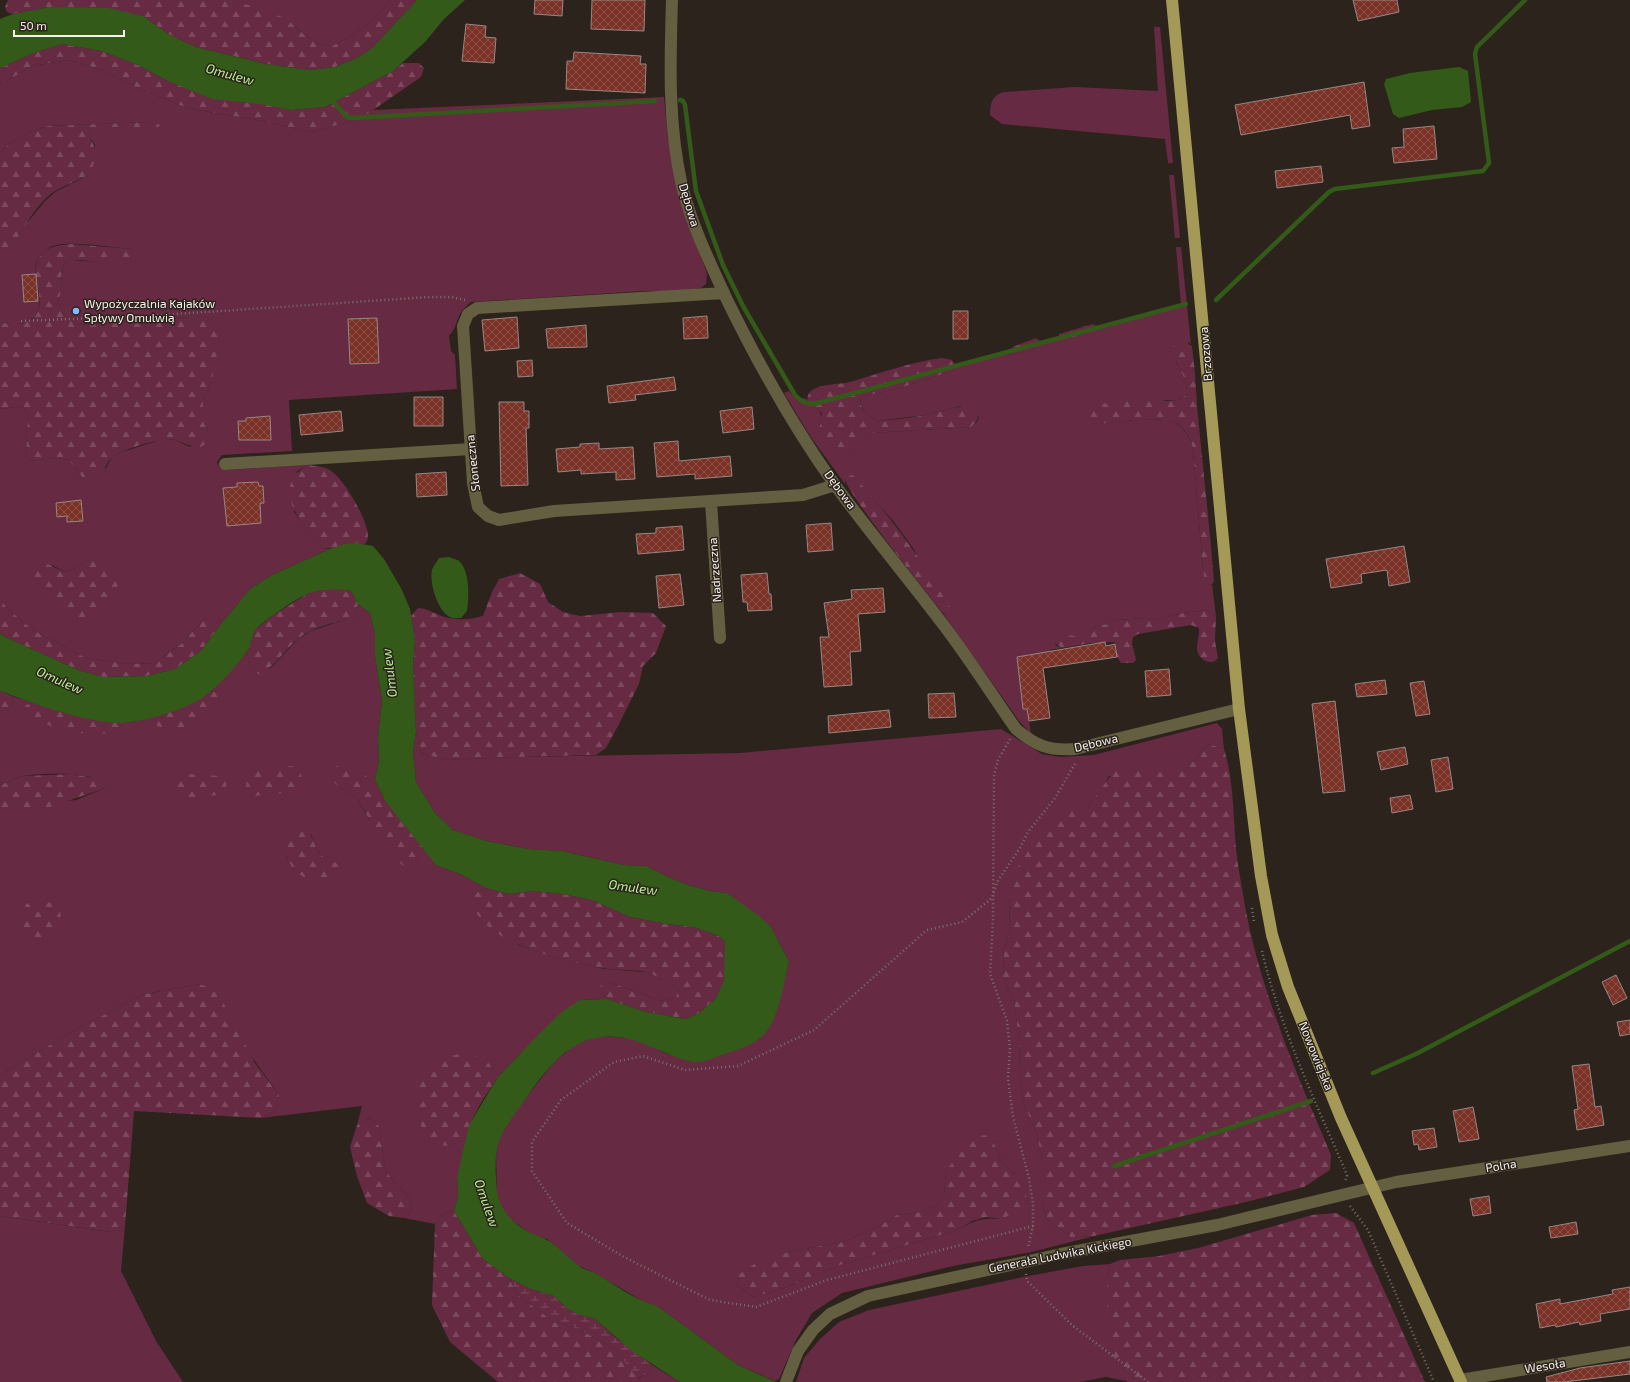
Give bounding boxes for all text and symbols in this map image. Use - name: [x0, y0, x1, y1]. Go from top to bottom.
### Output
- scale bar: [14, 12, 124, 38]
- text: 50 m: [20, 18, 47, 32]
- water label: Omulew: [204, 60, 256, 88]
- street label: Dębowa: [677, 181, 703, 228]
- place label: Wypożyczalnia Kajaków Spływy Omulwią: [84, 296, 215, 324]
- marker: Wypożyczalnia Kajaków Spływy Omulwią: [71, 306, 81, 316]
- street label: Brzozowa: [1196, 326, 1214, 382]
- street label: Słoneczna: [462, 434, 482, 492]
- street label: Dębowa: [822, 467, 860, 512]
- street label: Nadrzeczna: [705, 537, 723, 603]
- water label: Omulew: [378, 648, 400, 698]
- water label: Omulew: [34, 663, 86, 697]
- street label: Dębowa: [1073, 730, 1119, 754]
- water label: Omulew: [608, 876, 658, 898]
- street label: Nowowiejska: [1296, 1019, 1337, 1092]
- street label: Polna: [1484, 1156, 1517, 1174]
- water label: Omulew: [471, 1177, 503, 1229]
- street label: Generała Ludwika Kickiego: [987, 1233, 1133, 1275]
- street label: Wesoła: [1523, 1355, 1566, 1375]

